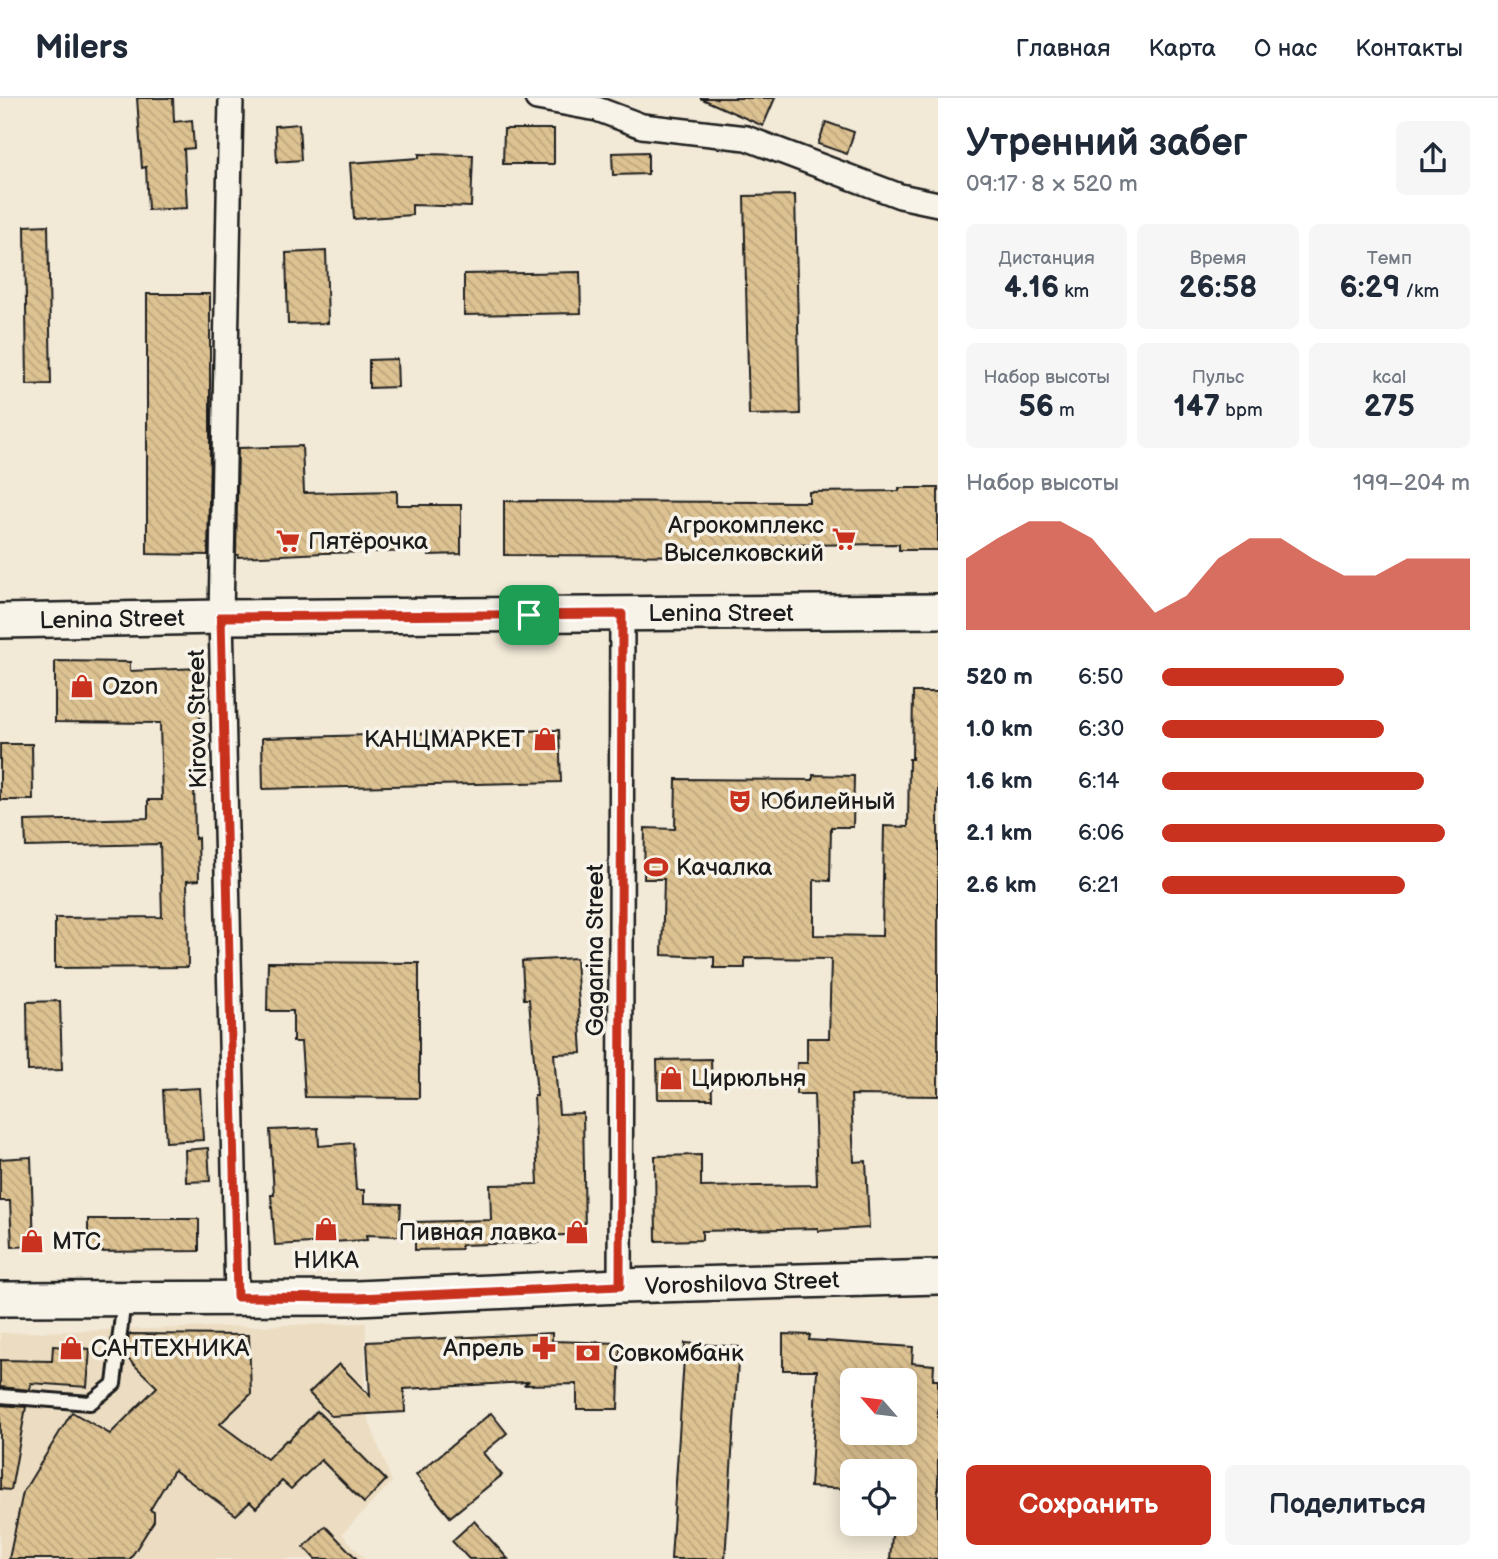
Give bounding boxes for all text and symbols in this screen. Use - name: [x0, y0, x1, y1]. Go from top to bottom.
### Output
- text: Milers: [35, 28, 128, 68]
- text: Главная: [1016, 34, 1110, 63]
- text: Карта: [1148, 34, 1216, 63]
- text: О нас: [1254, 34, 1317, 63]
- text: Контакты: [1355, 34, 1463, 63]
- text: Утренний забег: [966, 121, 1248, 166]
- button: share: [1396, 121, 1470, 195]
- text: 09:17 · 8 × 520 m: [966, 170, 1138, 198]
- text: Дистанция: [999, 247, 1095, 270]
- text: Время: [1190, 247, 1246, 270]
- text: Темп: [1367, 247, 1412, 270]
- text: 4.16: [1004, 270, 1059, 306]
- text: 26:58: [1179, 270, 1257, 306]
- text: 6:29: [1339, 270, 1400, 306]
- text: km: [1059, 280, 1089, 303]
- text: /km: [1400, 280, 1439, 303]
- text: Набор высоты: [983, 366, 1110, 389]
- text: Пульс: [1192, 366, 1244, 389]
- text: kcal: [1372, 366, 1406, 389]
- text: 56: [1018, 389, 1054, 425]
- text: 147: [1173, 389, 1220, 425]
- text: 275: [1364, 389, 1415, 425]
- text: m: [1054, 399, 1075, 422]
- text: bpm: [1220, 399, 1263, 422]
- text: Набор высоты: [966, 469, 1119, 497]
- text: 199–204 m: [1353, 469, 1470, 497]
- place label: Агрокомплекс Выселковский: [664, 511, 824, 568]
- supermarket icon: Агрокомплекс Выселковский: [830, 525, 858, 553]
- supermarket icon: Пятёрочка: [274, 527, 302, 555]
- place label: Пятёрочка: [308, 527, 428, 556]
- pin: [499, 585, 559, 645]
- icon: arrive: [510, 596, 548, 634]
- street label: Lenina Street: [648, 599, 794, 628]
- street label: Lenina Street: [39, 604, 186, 635]
- street label: Kirova Street: [182, 648, 213, 789]
- text: 520 m: [966, 663, 1033, 691]
- text: 6:50: [1078, 663, 1123, 691]
- shop icon: Ozon: [68, 672, 96, 700]
- place label: Ozon: [102, 672, 158, 701]
- text: 1.0 km: [966, 715, 1033, 743]
- text: 6:30: [1078, 715, 1124, 743]
- place label: КАНЦМАРКЕТ: [364, 725, 525, 754]
- shop icon: КАНЦМАРКЕТ: [531, 725, 559, 753]
- text: 1.6 km: [966, 767, 1033, 795]
- text: 6:14: [1078, 767, 1120, 795]
- theatre icon: Юбилейный: [726, 787, 754, 815]
- place label: Юбилейный: [760, 787, 895, 816]
- text: 2.1 km: [966, 819, 1032, 847]
- text: 6:06: [1078, 819, 1124, 847]
- sports icon: Качалка: [642, 853, 670, 881]
- place label: Качалка: [676, 853, 772, 882]
- street label: Gagarina Street: [581, 863, 610, 1036]
- text: 2.6 km: [966, 871, 1037, 899]
- text: 6:21: [1078, 871, 1119, 899]
- shop icon: Цирюльня: [657, 1064, 685, 1092]
- place label: Цирюльня: [691, 1064, 806, 1093]
- shop icon: НИКА: [312, 1215, 340, 1243]
- place label: Пивная лавка: [399, 1218, 557, 1247]
- shop icon: Пивная лавка: [563, 1218, 591, 1246]
- shop icon: МТС: [18, 1227, 46, 1255]
- place label: МТС: [52, 1227, 101, 1256]
- place label: НИКА: [293, 1246, 359, 1275]
- street label: Voroshilova Street: [644, 1266, 840, 1301]
- shop icon: САНТЕХНИКА: [57, 1334, 85, 1362]
- place label: САНТЕХНИКА: [91, 1334, 250, 1363]
- place label: Апрель: [442, 1334, 524, 1363]
- pharmacy icon: Апрель: [530, 1334, 558, 1362]
- bank icon: Совкомбанк: [574, 1339, 602, 1367]
- place label: Совкомбанк: [608, 1339, 744, 1368]
- north arrow: [840, 1368, 917, 1446]
- map controls: [840, 1368, 917, 1536]
- button: locate: [840, 1459, 917, 1536]
- button: Сохранить: [966, 1465, 1211, 1545]
- button: Поделиться: [1225, 1465, 1470, 1545]

